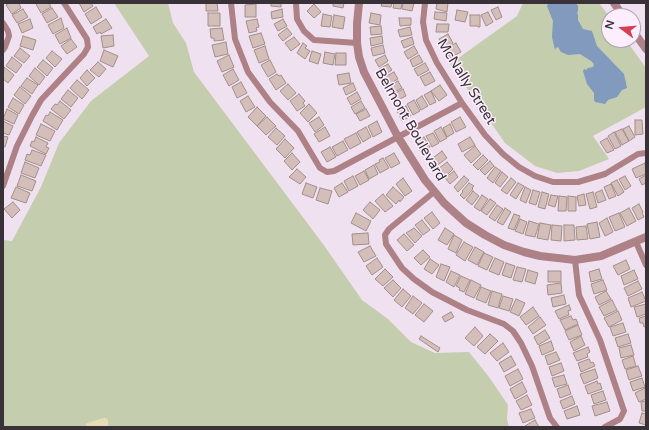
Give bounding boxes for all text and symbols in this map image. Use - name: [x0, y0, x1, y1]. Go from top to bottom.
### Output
- north arrow: [601, 8, 641, 48]
- text: N: [602, 19, 617, 31]
- street label: McNally Street: [433, 36, 499, 128]
- street label: Belmont Boulevard: [371, 66, 449, 184]

